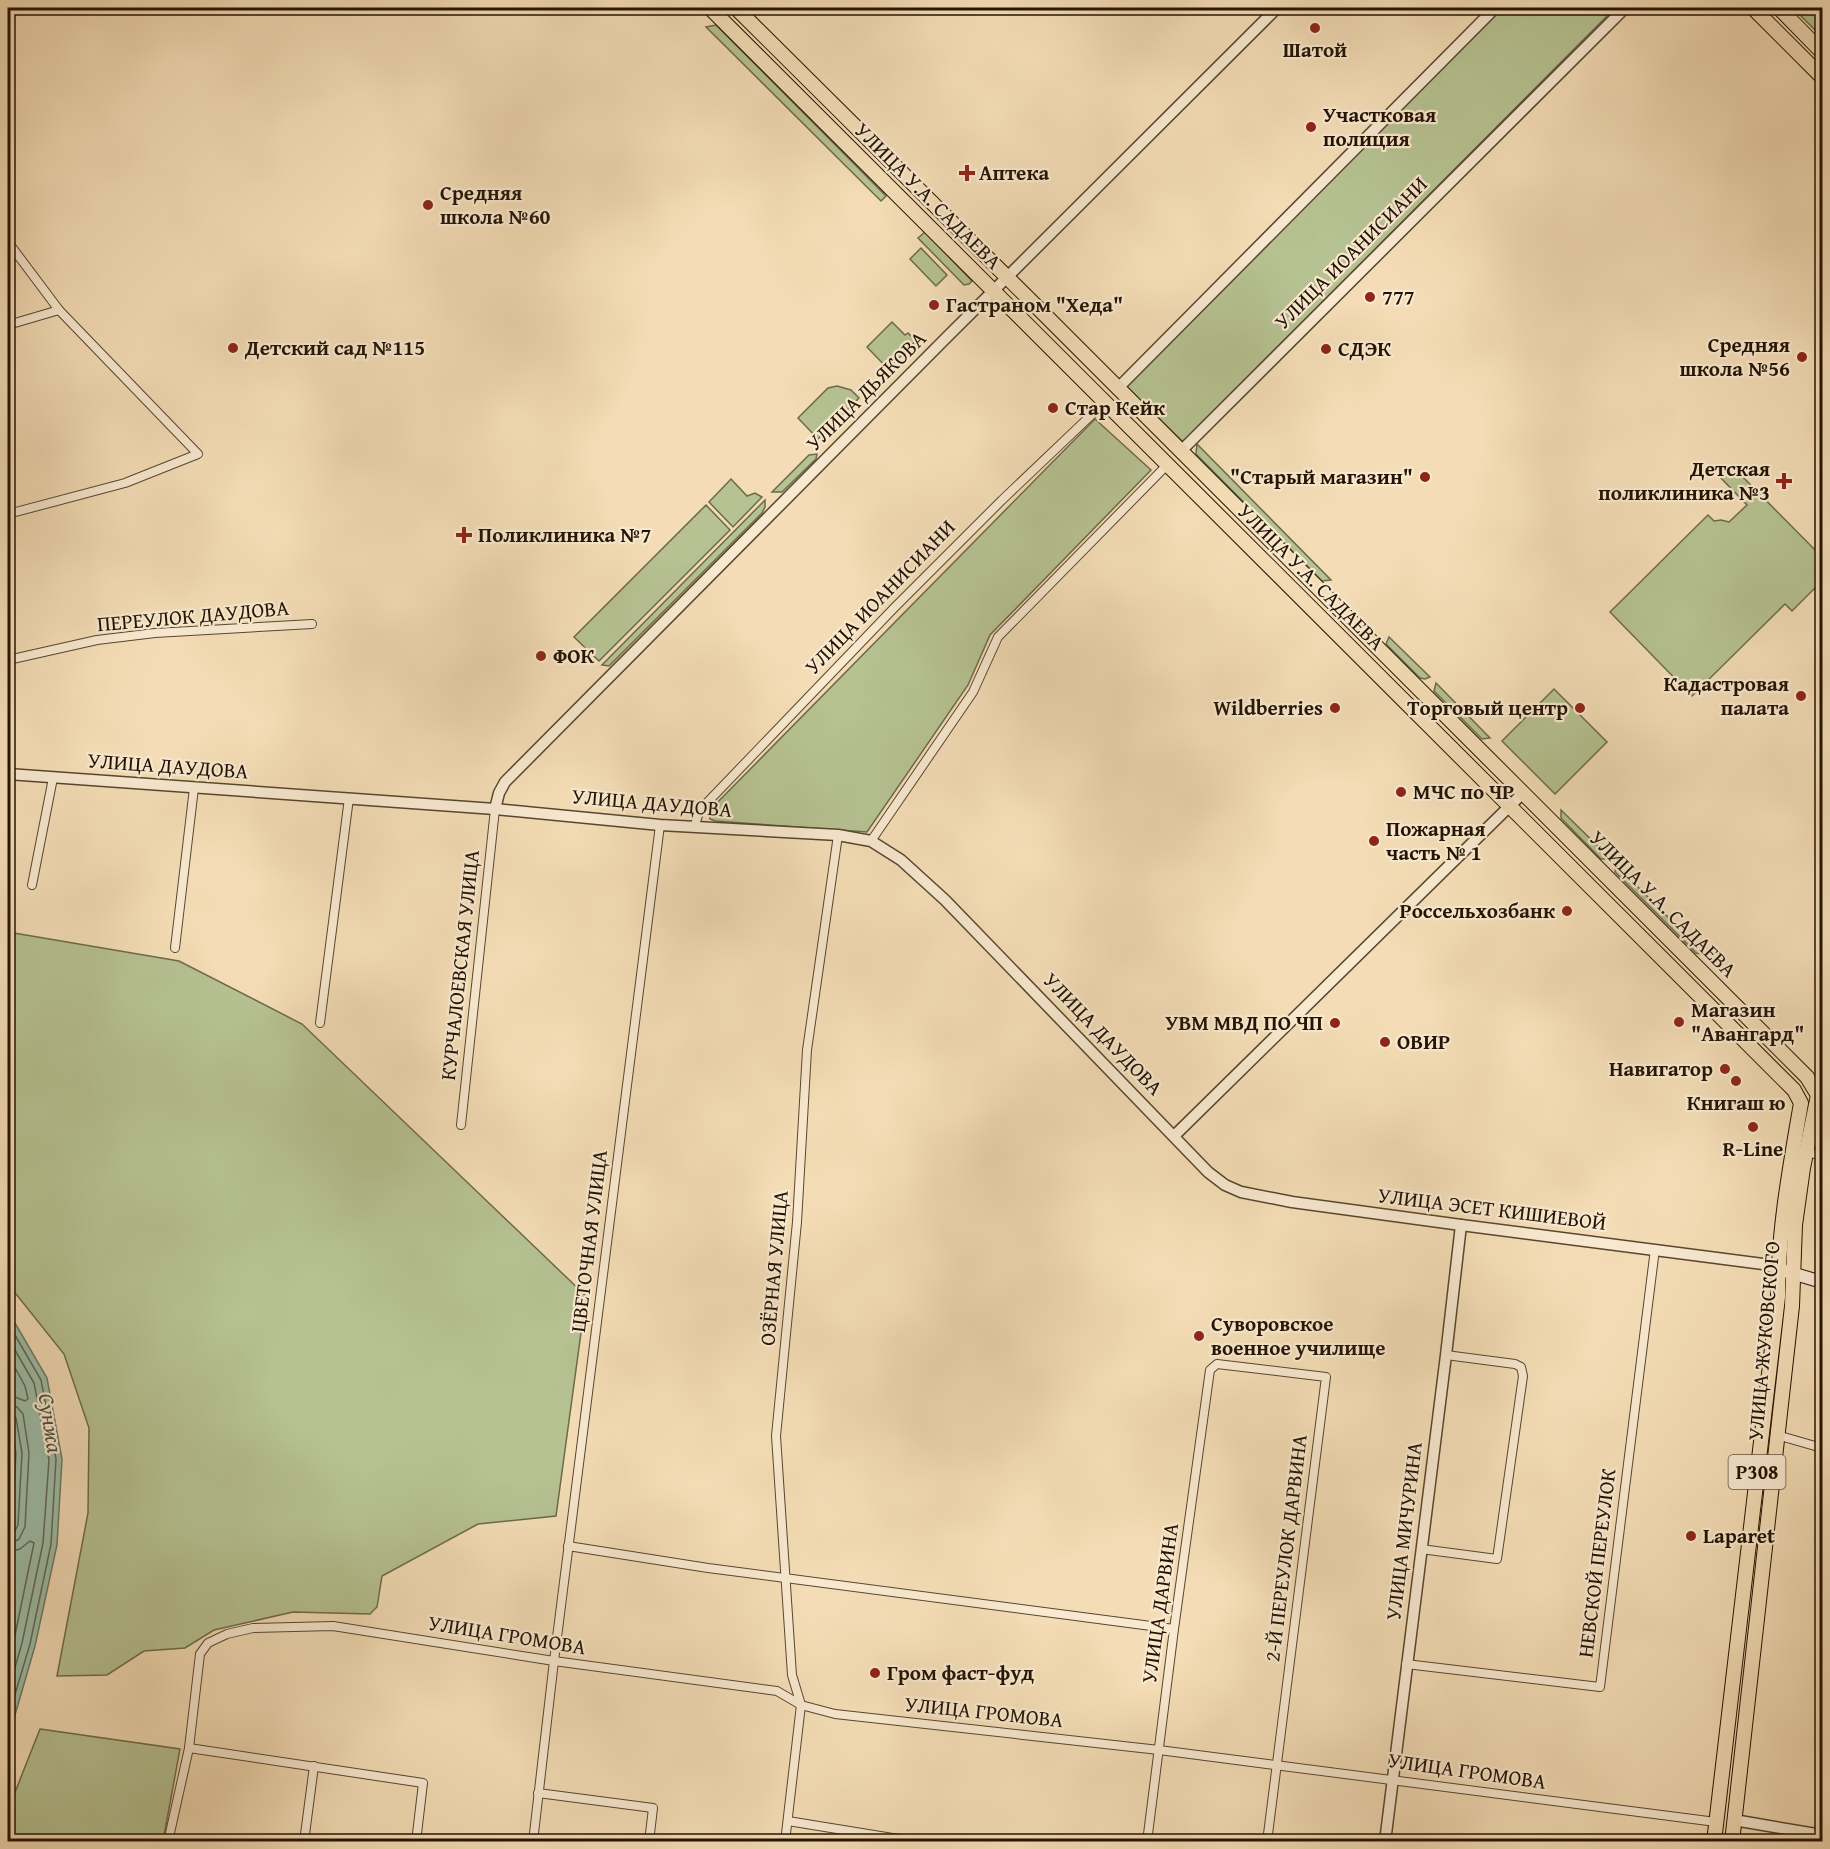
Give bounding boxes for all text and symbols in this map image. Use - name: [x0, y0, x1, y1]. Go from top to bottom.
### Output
- marker: Шатой: [1308, 21, 1322, 35]
- place label: Шатой: [1283, 34, 1347, 65]
- place label: Участковая полиция: [1323, 99, 1436, 154]
- street label: УЛИЦА У.А. САДАЕВА: [848, 115, 1009, 276]
- marker: Участковая полиция: [1304, 120, 1318, 134]
- place label: Аптека: [979, 157, 1049, 188]
- marker: Аптека: [960, 166, 974, 180]
- street label: УЛИЦА ИОАНИСИАНИ: [1267, 169, 1434, 336]
- place label: Средняя школа №60: [440, 177, 551, 232]
- marker: Средняя школа №60: [421, 198, 435, 212]
- place label: 777: [1382, 281, 1415, 312]
- place label: Гастраном "Хеда": [946, 289, 1123, 320]
- marker: 777: [1363, 290, 1377, 304]
- marker: Гастраном "Хеда": [927, 298, 941, 312]
- street label: УЛИЦА ДЬЯКОВА: [798, 323, 933, 458]
- place label: Средняя школа №56: [1680, 329, 1790, 384]
- place label: Детский сад №115: [244, 332, 425, 363]
- place label: СДЭК: [1338, 333, 1391, 364]
- marker: Детский сад №115: [226, 341, 240, 355]
- marker: СДЭК: [1319, 342, 1333, 356]
- marker: Средняя школа №56: [1795, 350, 1809, 364]
- place label: Стар Кейк: [1065, 392, 1166, 423]
- marker: Стар Кейк: [1046, 401, 1060, 415]
- place label: Детская поликлиника №3: [1598, 453, 1770, 508]
- place label: "Старый магазин": [1230, 461, 1413, 492]
- marker: "Старый магазин": [1418, 470, 1432, 484]
- marker: Детская поликлиника №3: [1775, 472, 1793, 490]
- street label: УЛИЦА У.А. САДАЕВА: [1231, 496, 1392, 657]
- street label: УЛИЦА ИОАНИСИАНИ: [797, 512, 962, 681]
- place label: Поликлиника №7: [478, 519, 651, 550]
- marker: Поликлиника №7: [455, 526, 473, 544]
- street label: ПЕРЕУЛОК ДАУДОВА: [96, 592, 290, 639]
- place label: ФОК: [553, 640, 595, 671]
- marker: ФОК: [534, 649, 548, 663]
- place label: Кадастровая палата: [1663, 668, 1789, 723]
- marker: Кадастровая палата: [1794, 689, 1808, 703]
- place label: Wildberries: [1213, 692, 1323, 723]
- place label: Торговый центр: [1407, 692, 1568, 723]
- marker: Wildberries: [1328, 701, 1342, 715]
- marker: Торговый центр: [1573, 701, 1587, 715]
- street label: УЛИЦА ДАУДОВА: [87, 744, 250, 787]
- place label: МЧС по ЧР: [1413, 776, 1514, 807]
- street label: УЛИЦА ДАУДОВА: [571, 780, 734, 825]
- marker: МЧС по ЧР: [1394, 785, 1408, 799]
- place label: Пожарная часть № 1: [1386, 813, 1486, 868]
- street label: УЛИЦА У.А. САДАЕВА: [1583, 823, 1744, 984]
- marker: Пожарная часть № 1: [1367, 834, 1381, 848]
- street label: КУРЧАЛОЕВСКАЯ УЛИЦА: [432, 848, 487, 1082]
- place label: Россельхозбанк: [1399, 895, 1556, 926]
- marker: Россельхозбанк: [1560, 904, 1574, 918]
- street label: УЛИЦА ДАУДОВА: [1036, 965, 1171, 1102]
- place label: Магазин "Авангард": [1691, 994, 1804, 1049]
- place label: УВМ МВД ПО ЧП: [1165, 1007, 1323, 1038]
- marker: Магазин "Авангард": [1672, 1015, 1686, 1029]
- marker: УВМ МВД ПО ЧП: [1328, 1016, 1342, 1030]
- place label: ОВИР: [1397, 1026, 1450, 1057]
- marker: ОВИР: [1378, 1035, 1392, 1049]
- place label: Навигатор: [1609, 1053, 1713, 1084]
- marker: Навигатор: [1718, 1062, 1732, 1076]
- marker: Книгаш ю: [1729, 1074, 1743, 1088]
- place label: Книгаш ю: [1687, 1087, 1786, 1118]
- marker: R-Line: [1746, 1120, 1760, 1134]
- place label: R-Line: [1723, 1133, 1783, 1164]
- street label: ЦВЕТОЧНАЯ УЛИЦА: [562, 1148, 615, 1334]
- street label: УЛИЦА ЭСЕТ КИШИЕВОЙ: [1376, 1179, 1608, 1238]
- street label: ОЗЁРНАЯ УЛИЦА: [751, 1189, 796, 1347]
- street label: УЛИЦА ЖУКОВСКОГО: [1739, 1240, 1788, 1442]
- place label: Суворовское военное училище: [1211, 1308, 1386, 1363]
- marker: Суворовское военное училище: [1192, 1329, 1206, 1343]
- water label: Сунжа: [31, 1391, 71, 1455]
- street label: 2-Й ПЕРЕУЛОК ДАРВИНА: [1256, 1432, 1315, 1663]
- street label: УЛИЦА МИЧУРИНА: [1377, 1440, 1430, 1622]
- road number: P308: [1728, 1455, 1786, 1489]
- street label: НЕВСКОЙ ПЕРЕУЛОК: [1570, 1467, 1623, 1659]
- place label: Laparet: [1703, 1520, 1775, 1551]
- street label: УЛИЦА ДАРВИНА: [1133, 1521, 1186, 1685]
- marker: Laparet: [1684, 1529, 1698, 1543]
- street label: УЛИЦА ГРОМОВА: [426, 1607, 588, 1662]
- place label: Гром фаст-фуд: [887, 1657, 1034, 1688]
- marker: Гром фаст-фуд: [868, 1666, 882, 1680]
- street label: УЛИЦА ГРОМОВА: [903, 1688, 1065, 1735]
- street label: УЛИЦА ГРОМОВА: [1386, 1744, 1548, 1797]

